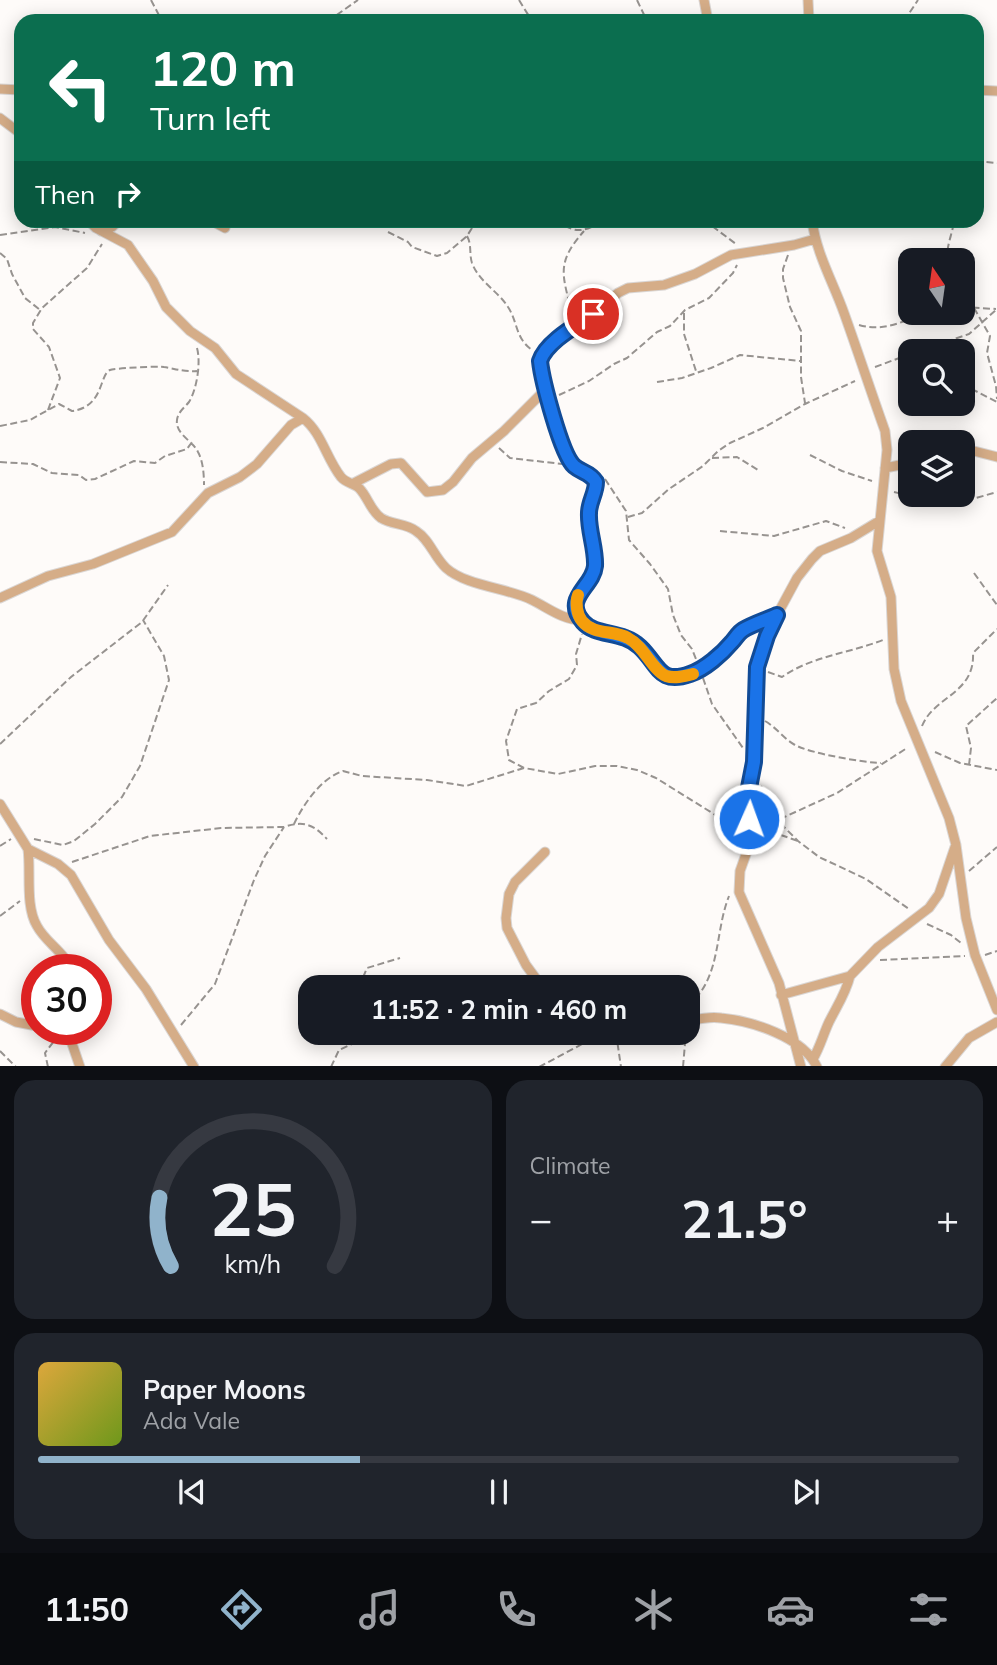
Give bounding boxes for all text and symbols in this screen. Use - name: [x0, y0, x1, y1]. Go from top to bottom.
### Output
- text: 120 m: [150, 37, 296, 98]
- icon: left: [35, 42, 126, 133]
- text: Turn left: [150, 98, 270, 138]
- icon: right: [109, 175, 147, 213]
- text: Then: [35, 178, 95, 211]
- north arrow: [898, 248, 975, 326]
- map controls: [898, 248, 975, 507]
- pin: [563, 284, 623, 344]
- icon: arrive: [574, 295, 612, 333]
- button: search: [898, 339, 975, 416]
- button: layers: [898, 430, 975, 507]
- position arrow: [712, 782, 786, 856]
- speed limit sign: 30: [21, 954, 112, 1045]
- text: 11:52 · 2 min · 460 m: [371, 993, 627, 1026]
- text: Climate: [530, 1151, 611, 1180]
- text: 25: [209, 1163, 296, 1254]
- text: 21.5°: [681, 1186, 807, 1251]
- text: −: [530, 1195, 552, 1243]
- text: +: [936, 1195, 959, 1243]
- text: km/h: [224, 1247, 281, 1278]
- text: Paper Moons: [143, 1373, 306, 1406]
- text: Ada Vale: [143, 1406, 240, 1435]
- icon: previous: [173, 1473, 211, 1511]
- icon: pause: [480, 1473, 518, 1511]
- icon: next: [787, 1473, 825, 1511]
- icon: directions: [217, 1585, 266, 1634]
- icon: music: [355, 1585, 404, 1634]
- icon: phone: [492, 1585, 541, 1634]
- icon: climate: [629, 1585, 678, 1634]
- icon: car: [766, 1585, 815, 1634]
- icon: filters: [904, 1585, 953, 1634]
- text: 11:50: [44, 1589, 129, 1629]

